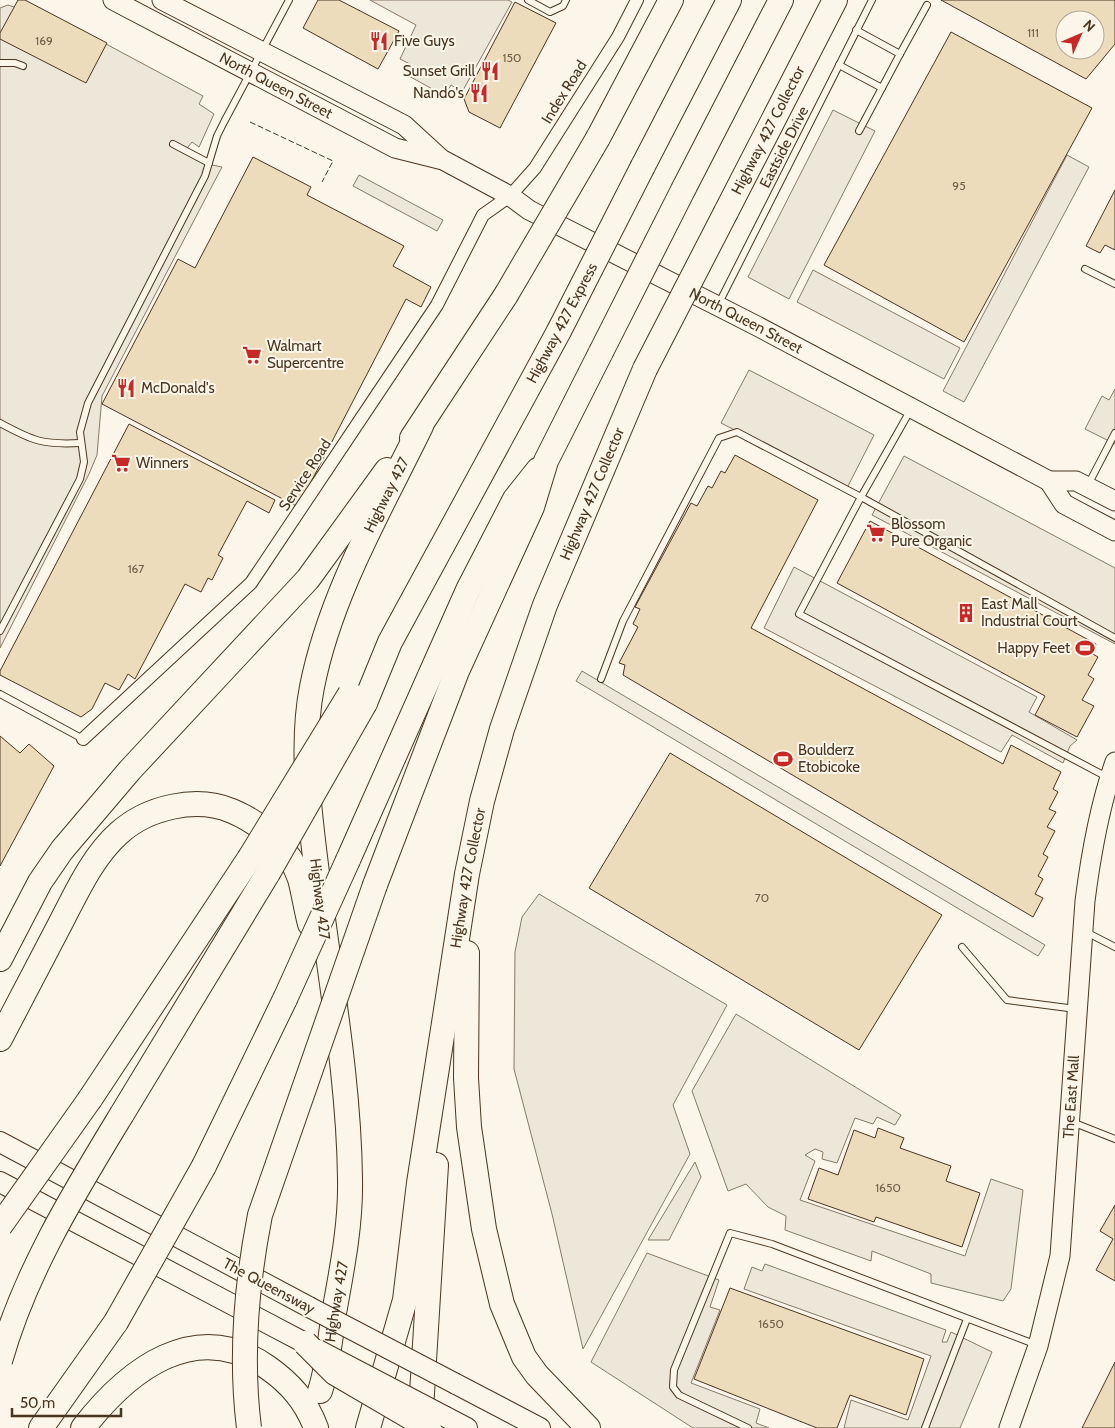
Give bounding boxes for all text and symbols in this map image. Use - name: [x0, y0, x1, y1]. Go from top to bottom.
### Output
- north arrow: [1055, 10, 1105, 60]
- text: N: [1079, 16, 1099, 36]
- house number: 111: [1027, 25, 1039, 40]
- restaurant icon: Five Guys: [368, 30, 390, 52]
- place label: Five Guys: [394, 32, 455, 50]
- house number: 169: [35, 33, 53, 48]
- street label: North Queen Street: [216, 48, 335, 123]
- house number: 150: [503, 50, 521, 65]
- street label: Index Road: [538, 57, 590, 127]
- restaurant icon: Sunset Grill: [479, 60, 501, 82]
- place label: Sunset Grill: [403, 62, 475, 80]
- street label: Highway 427 Collector: [728, 63, 809, 197]
- restaurant icon: Nando's: [468, 82, 490, 104]
- place label: Nando's: [413, 84, 464, 102]
- street label: Eastside Drive: [756, 103, 812, 191]
- house number: 95: [952, 178, 966, 193]
- street label: Highway 427 Express: [523, 260, 601, 386]
- street label: North Queen Street: [686, 284, 805, 357]
- place label: Walmart Supercentre: [267, 337, 344, 372]
- supermarket icon: Walmart Supercentre: [241, 344, 263, 366]
- restaurant icon: McDonald's: [115, 377, 137, 399]
- place label: McDonald's: [141, 379, 215, 397]
- street label: Highway 427 Collector: [556, 425, 628, 563]
- street label: Service Road: [275, 436, 335, 514]
- supermarket icon: Winners: [110, 452, 132, 474]
- place label: Winners: [136, 454, 189, 472]
- street label: Highway 427: [360, 454, 413, 536]
- place label: Blossom Pure Organic: [891, 515, 972, 550]
- supermarket icon: Blossom Pure Organic: [865, 522, 887, 544]
- house number: 167: [128, 561, 144, 576]
- place label: East Mall Industrial Court: [981, 595, 1078, 630]
- building icon: East Mall Industrial Court: [955, 602, 977, 624]
- sports icon: Happy Feet: [1074, 637, 1096, 659]
- place label: Happy Feet: [997, 639, 1070, 657]
- place label: Boulderz Etobicoke: [798, 741, 860, 776]
- sports icon: Boulderz Etobicoke: [772, 748, 794, 770]
- street label: Highway 427 Collector: [447, 806, 489, 949]
- street label: Highway 427: [306, 857, 334, 941]
- house number: 70: [755, 890, 769, 905]
- street label: The East Mall: [1059, 1054, 1083, 1139]
- house number: 1650: [875, 1180, 901, 1195]
- street label: The Queensway: [220, 1254, 318, 1318]
- street label: Highway 427: [321, 1259, 352, 1343]
- house number: 1650: [758, 1316, 784, 1331]
- scale bar: [12, 1386, 121, 1418]
- text: 50 m: [20, 1394, 55, 1412]

